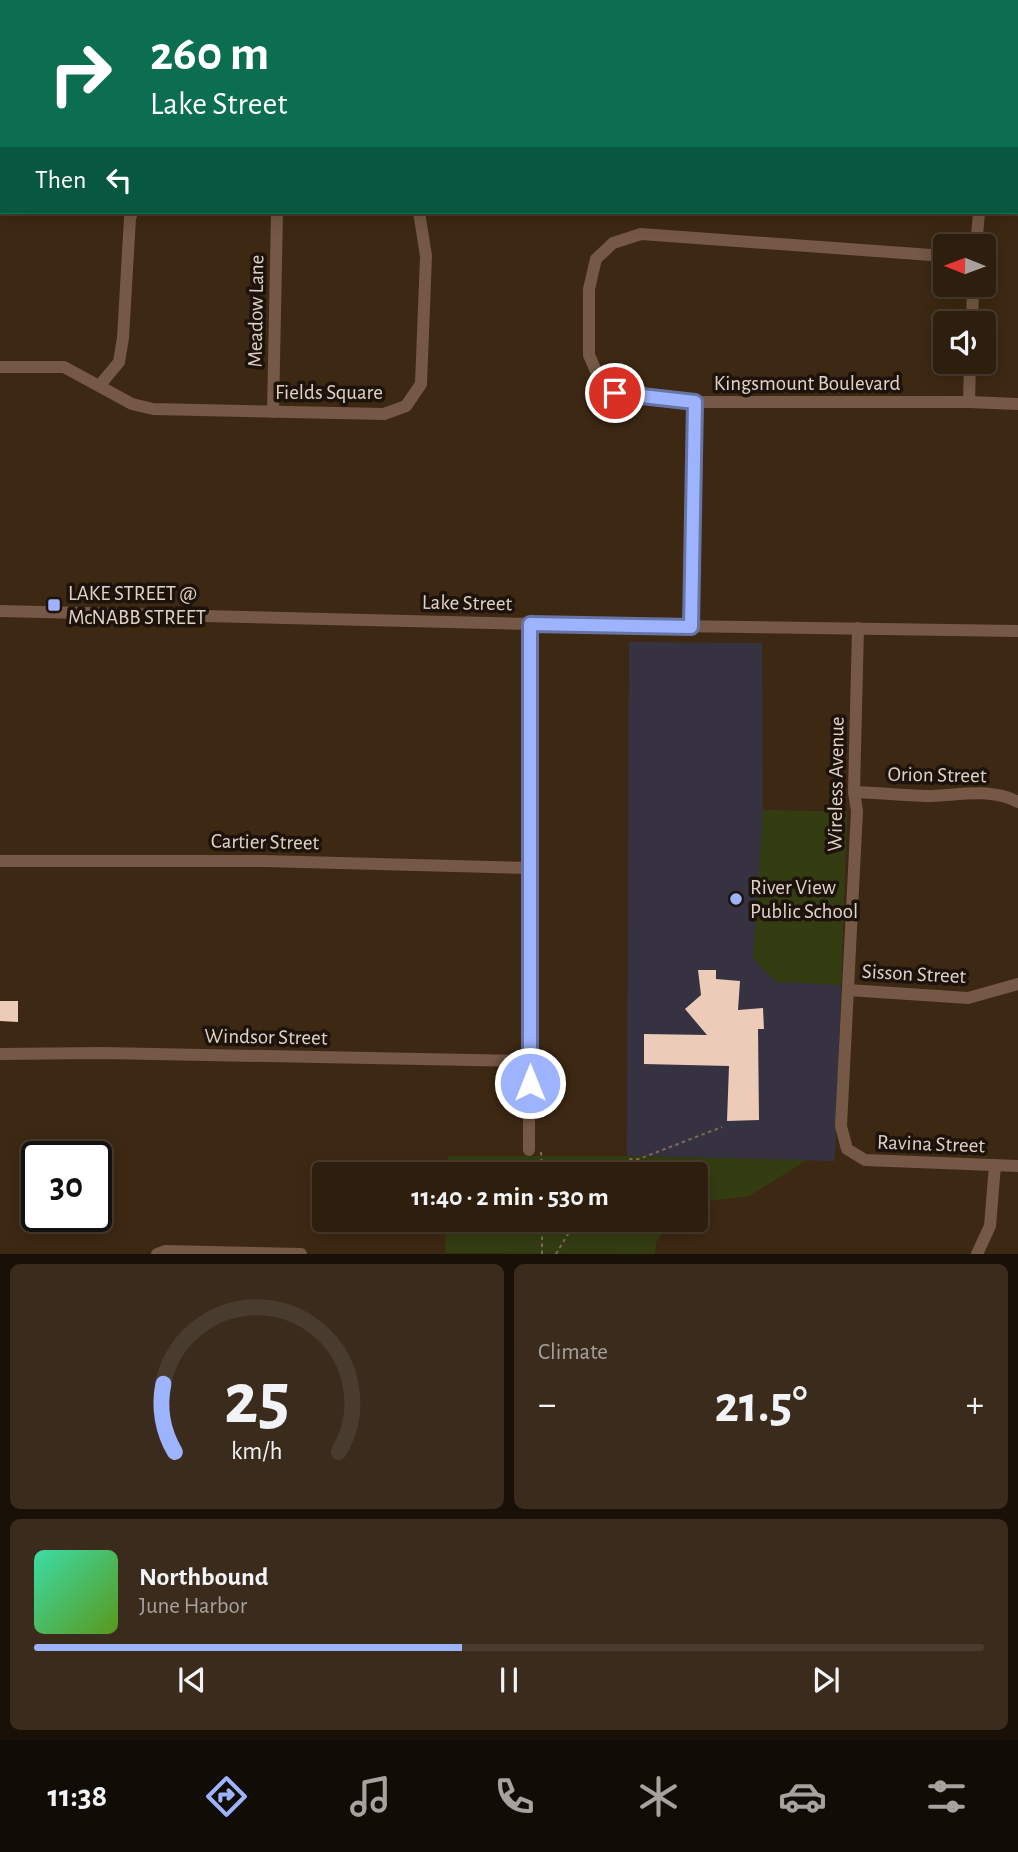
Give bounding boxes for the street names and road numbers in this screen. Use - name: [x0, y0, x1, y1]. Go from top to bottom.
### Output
- street label: Meadow Lane: [245, 254, 267, 368]
- street label: Kingsmount Boulevard: [714, 373, 900, 394]
- street label: Fields Square: [275, 382, 383, 403]
- street label: Lake Street: [422, 592, 513, 614]
- street label: Wireless Avenue: [824, 716, 848, 852]
- street label: Orion Street: [887, 764, 987, 786]
- street label: Cartier Street: [211, 831, 320, 853]
- street label: Sisson Street: [861, 961, 967, 987]
- street label: Windsor Street: [204, 1025, 328, 1049]
- street label: Ravina Street: [877, 1132, 986, 1156]

